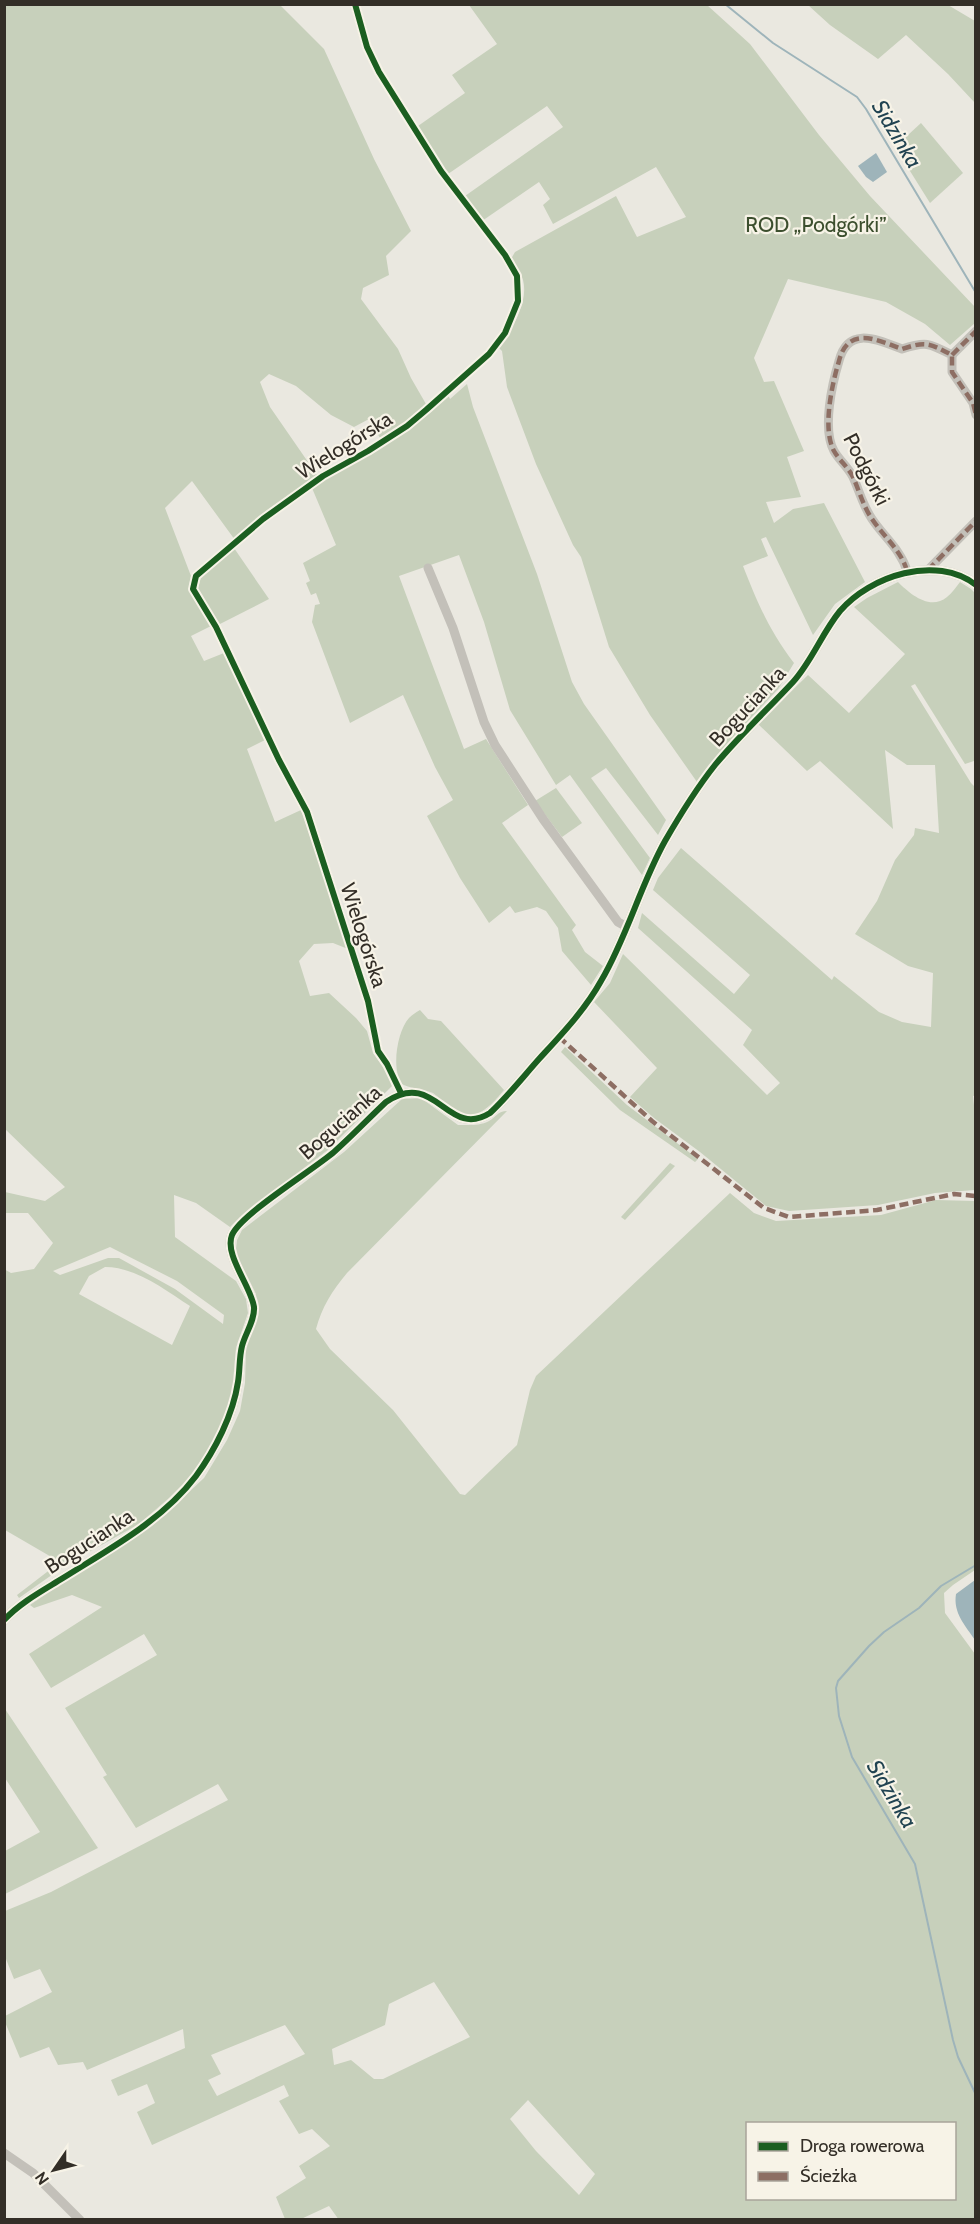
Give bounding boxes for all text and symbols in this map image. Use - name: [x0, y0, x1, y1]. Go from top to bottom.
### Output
- water label: Sidzinka: [866, 95, 928, 173]
- park label: ROD „Podgórki”: [745, 212, 887, 237]
- street label: Wielogórska: [292, 406, 396, 484]
- street label: Podgórki: [838, 429, 896, 509]
- street label: Bogucianka: [704, 661, 790, 751]
- street label: Wielogórska: [335, 880, 393, 990]
- street label: Bogucianka: [294, 1080, 386, 1164]
- street label: Bogucianka: [40, 1503, 138, 1579]
- water label: Sidzinka: [861, 1755, 923, 1833]
- legend: [746, 2122, 956, 2200]
- text: Droga rowerowa: [800, 2135, 925, 2157]
- north arrow: [24, 2140, 84, 2200]
- text: Ścieżka: [800, 2165, 857, 2187]
- text: N: [31, 2168, 53, 2188]

